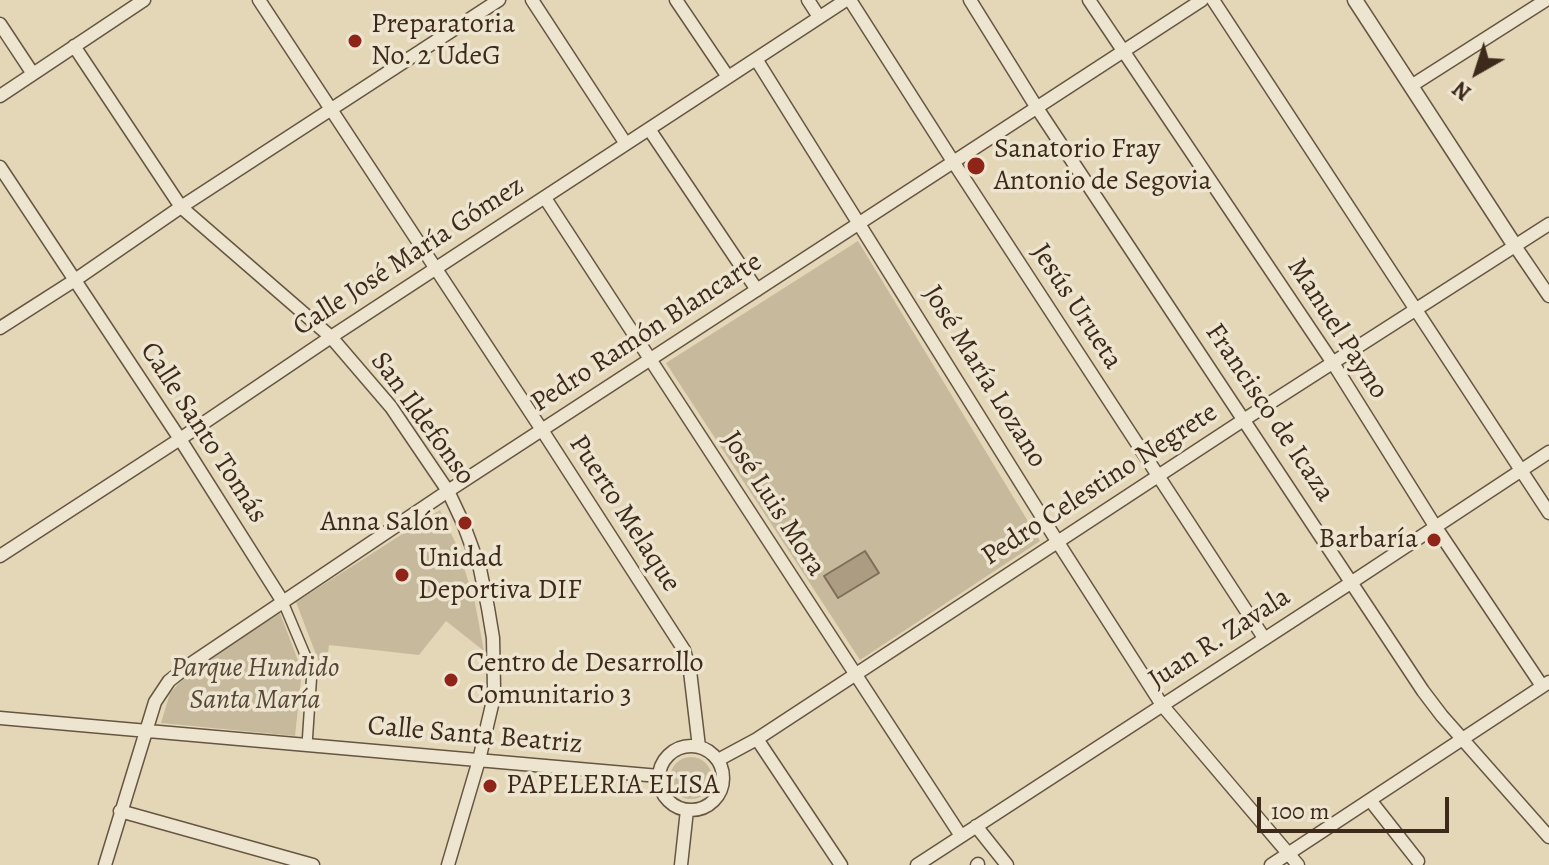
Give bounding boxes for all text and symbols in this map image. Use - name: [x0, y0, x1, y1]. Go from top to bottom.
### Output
- place label: Preparatoria No. 2 UdeG: [371, 8, 515, 74]
- marker: Preparatoria No. 2 UdeG: [346, 32, 364, 50]
- north arrow: [1437, 32, 1517, 112]
- text: N: [1446, 74, 1478, 107]
- place label: Sanatorio Fray Antonio de Segovia: [994, 133, 1212, 199]
- marker: Sanatorio Fray Antonio de Segovia: [965, 155, 987, 177]
- street label: Calle José María Gómez: [287, 170, 531, 344]
- street label: Jesús Urueta: [1023, 238, 1129, 376]
- street label: Pedro Ramón Blancarte: [525, 246, 769, 420]
- street label: Manuel Payno: [1279, 252, 1395, 406]
- street label: José María Lozano: [915, 280, 1053, 474]
- street label: Francisco de Icaza: [1197, 317, 1341, 509]
- street label: Calle Santo Tomás: [132, 336, 274, 530]
- street label: San Ildefonso: [363, 346, 481, 492]
- street label: Pedro Celestino Negrete: [976, 396, 1224, 574]
- street label: José Luis Mora: [714, 425, 832, 583]
- street label: Puerto Melaque: [561, 429, 687, 599]
- place label: Anna Salón: [320, 506, 449, 540]
- marker: Anna Salón: [456, 514, 474, 532]
- place label: Barbaría: [1319, 523, 1418, 557]
- marker: Barbaría: [1425, 531, 1443, 549]
- place label: Unidad Deportiva DIF: [418, 542, 582, 608]
- marker: Unidad Deportiva DIF: [393, 566, 411, 584]
- street label: Juan R. Zavala: [1143, 581, 1297, 697]
- place label: Centro de Desarrollo Comunitario 3: [467, 647, 703, 713]
- park label: Parque Hundido Santa María: [171, 652, 339, 718]
- marker: Centro de Desarrollo Comunitario 3: [442, 671, 460, 689]
- street label: Calle Santa Beatriz: [366, 710, 584, 762]
- place label: PAPELERIA ELISA: [506, 769, 720, 803]
- marker: PAPELERIA ELISA: [481, 777, 499, 795]
- scale bar: [1261, 781, 1453, 831]
- text: 100 m: [1271, 795, 1330, 827]

